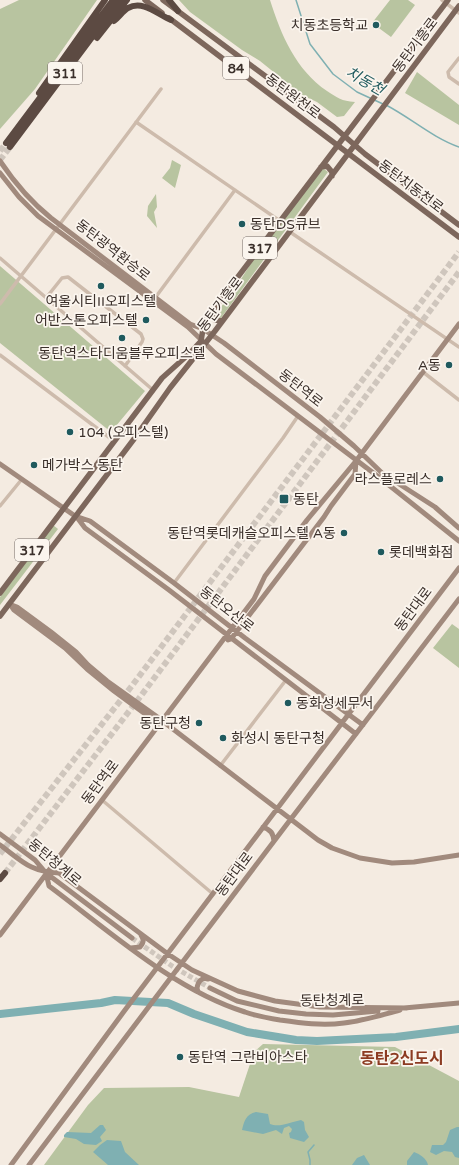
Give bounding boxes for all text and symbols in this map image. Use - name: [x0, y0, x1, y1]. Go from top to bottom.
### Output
- street label: 동탄기흥로: [389, 14, 442, 76]
- place label: 치동초등학교: [291, 17, 368, 34]
- marker: 치동초등학교: [371, 20, 381, 30]
- road number: 84: [223, 57, 249, 79]
- road number: 311: [48, 62, 82, 84]
- water label: 치동천: [343, 63, 389, 100]
- street label: 동탄원천로: [262, 70, 324, 123]
- street label: 동탄치동천로: [375, 156, 447, 217]
- street label: 동탄광역환승로: [72, 216, 154, 285]
- place label: 동탄DS큐브: [250, 216, 321, 233]
- marker: 동탄DS큐브: [237, 219, 247, 229]
- road number: 317: [243, 237, 277, 259]
- street label: 동탄기흥로: [194, 273, 247, 335]
- marker: 여울시티II오피스텔: [96, 281, 106, 291]
- place label: 여울시티II오피스텔: [45, 293, 157, 310]
- place label: 어반스톤오피스텔: [35, 312, 138, 329]
- marker: 어반스톤오피스텔: [141, 315, 151, 325]
- marker: 동탄역스타디움블루오피스텔: [117, 333, 127, 343]
- place label: 동탄역스타디움블루오피스텔: [38, 345, 206, 362]
- place label: A동: [418, 357, 441, 374]
- marker: A동: [444, 360, 454, 370]
- street label: 동탄역로: [275, 366, 326, 411]
- place label: 104 (오피스텔): [78, 424, 168, 441]
- marker: 104 (오피스텔): [65, 427, 75, 437]
- place label: 메가박스 동탄: [42, 457, 123, 474]
- marker: 메가박스 동탄: [29, 460, 39, 470]
- place label: 라스플로레스: [355, 471, 432, 488]
- marker: 라스플로레스: [435, 474, 445, 484]
- place label: 동탄: [293, 491, 319, 508]
- marker: 동탄: [278, 493, 290, 505]
- place label: 동탄역롯데캐슬오피스텔 A동: [167, 525, 336, 542]
- marker: 동탄역롯데캐슬오피스텔 A동: [339, 528, 349, 538]
- road number: 317: [15, 539, 49, 561]
- place label: 롯데백화점: [389, 544, 453, 561]
- marker: 롯데백화점: [376, 547, 386, 557]
- street label: 동탄오산로: [196, 583, 257, 636]
- street label: 동탄대로: [391, 584, 436, 635]
- place label: 동화성세무서: [296, 695, 373, 712]
- marker: 동화성세무서: [283, 698, 293, 708]
- place label: 동탄구청: [139, 715, 191, 732]
- marker: 동탄구청: [194, 718, 204, 728]
- place label: 화성시 동탄구청: [231, 730, 325, 747]
- marker: 화성시 동탄구청: [218, 733, 228, 743]
- street label: 동탄역로: [78, 757, 123, 808]
- street label: 동탄청계로: [25, 835, 85, 890]
- street label: 동탄대로: [212, 849, 257, 900]
- street label: 동탄청계로: [300, 991, 364, 1010]
- place label: 동탄역 그란비아스타: [188, 1049, 308, 1066]
- district label: 동탄2신도시: [360, 1049, 444, 1069]
- marker: 동탄역 그란비아스타: [175, 1052, 185, 1062]

